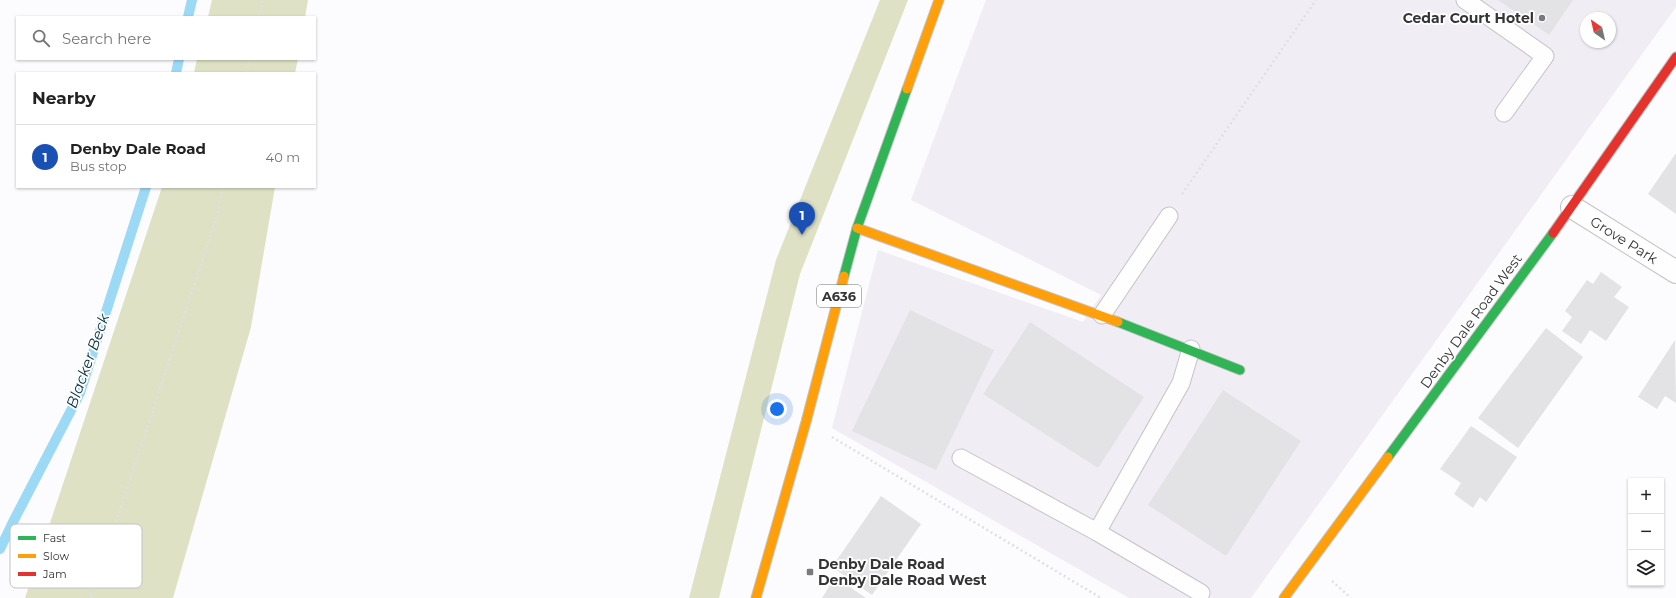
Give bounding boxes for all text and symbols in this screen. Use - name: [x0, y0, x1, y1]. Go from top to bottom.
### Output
- place label: Cedar Court Hotel: [1403, 9, 1534, 27]
- north arrow: [1580, 12, 1616, 48]
- marker: Cedar Court Hotel: [1537, 13, 1547, 23]
- search box: [16, 16, 316, 60]
- icon: search: [30, 27, 52, 49]
- text: Search here: [62, 29, 151, 48]
- text: Nearby: [32, 88, 96, 108]
- text: Denby Dale Road: [70, 139, 206, 158]
- text: 1: [42, 149, 48, 165]
- text: 40 m: [266, 149, 300, 165]
- text: Bus stop: [70, 158, 127, 174]
- pin: 1: [789, 202, 815, 235]
- street label: Grove Park: [1587, 212, 1662, 268]
- street label: Denby Dale Road West: [1416, 250, 1526, 392]
- road number: A636: [817, 285, 861, 307]
- water label: Blacker Beck: [62, 310, 114, 411]
- your location: [767, 399, 787, 419]
- map controls: [1628, 478, 1664, 586]
- button: +: [1628, 478, 1664, 514]
- button: −: [1628, 514, 1664, 550]
- legend: [10, 524, 142, 588]
- text: Fast: [43, 531, 67, 545]
- text: Slow: [43, 549, 69, 563]
- button: layers: [1628, 550, 1664, 586]
- place label: Denby Dale Road Denby Dale Road West: [818, 555, 987, 589]
- text: Jam: [42, 567, 67, 581]
- marker: Denby Dale Road Denby Dale Road West: [805, 567, 815, 577]

